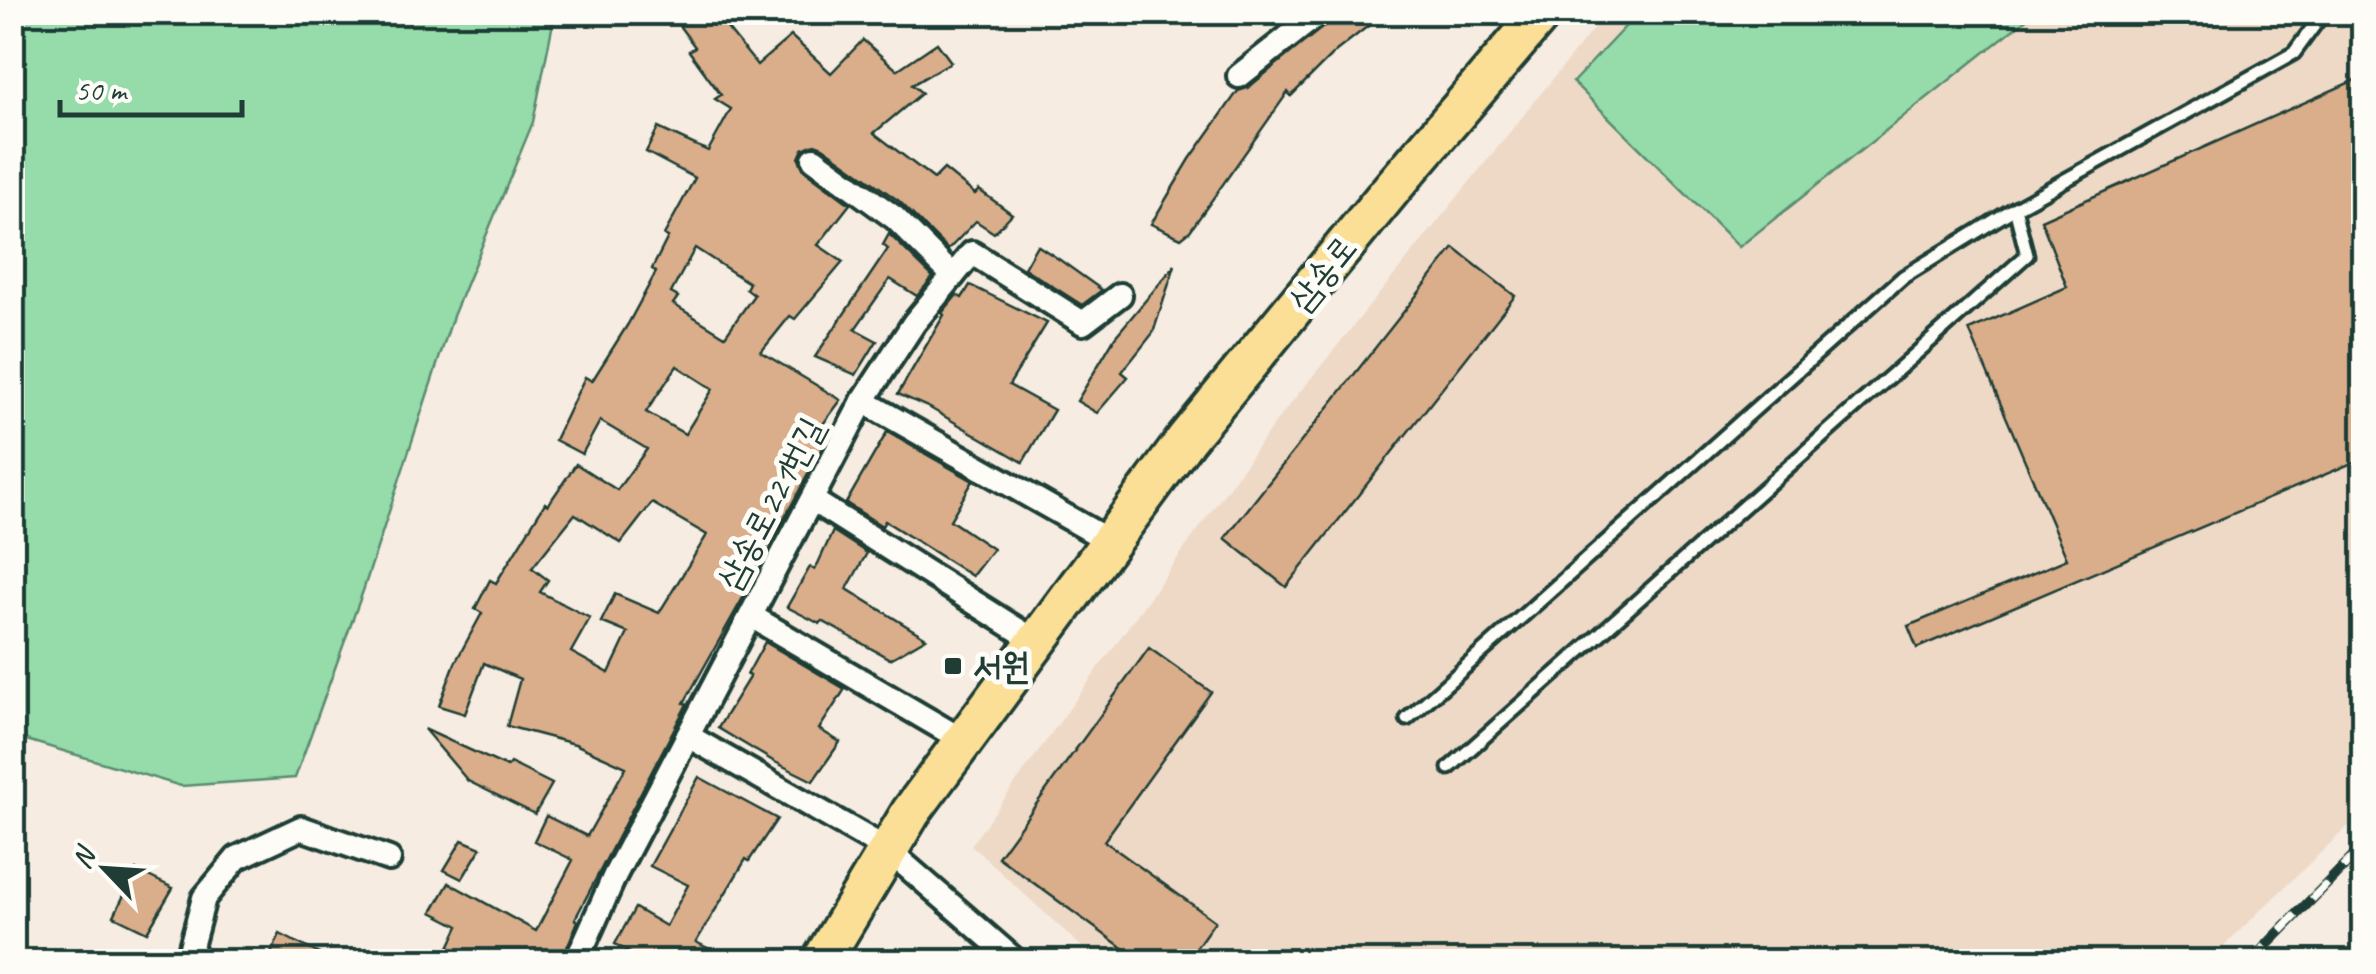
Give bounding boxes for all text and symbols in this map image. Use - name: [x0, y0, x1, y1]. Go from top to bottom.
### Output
- scale bar: [60, 55, 242, 117]
- text: 50 m: [75, 71, 128, 109]
- street label: 삼송로: [1278, 226, 1366, 320]
- street label: 삼송로221번길: [706, 410, 834, 597]
- place label: 서원: [973, 644, 1029, 689]
- marker: 서원: [942, 655, 964, 677]
- north arrow: [55, 819, 155, 919]
- text: N: [63, 839, 104, 874]

